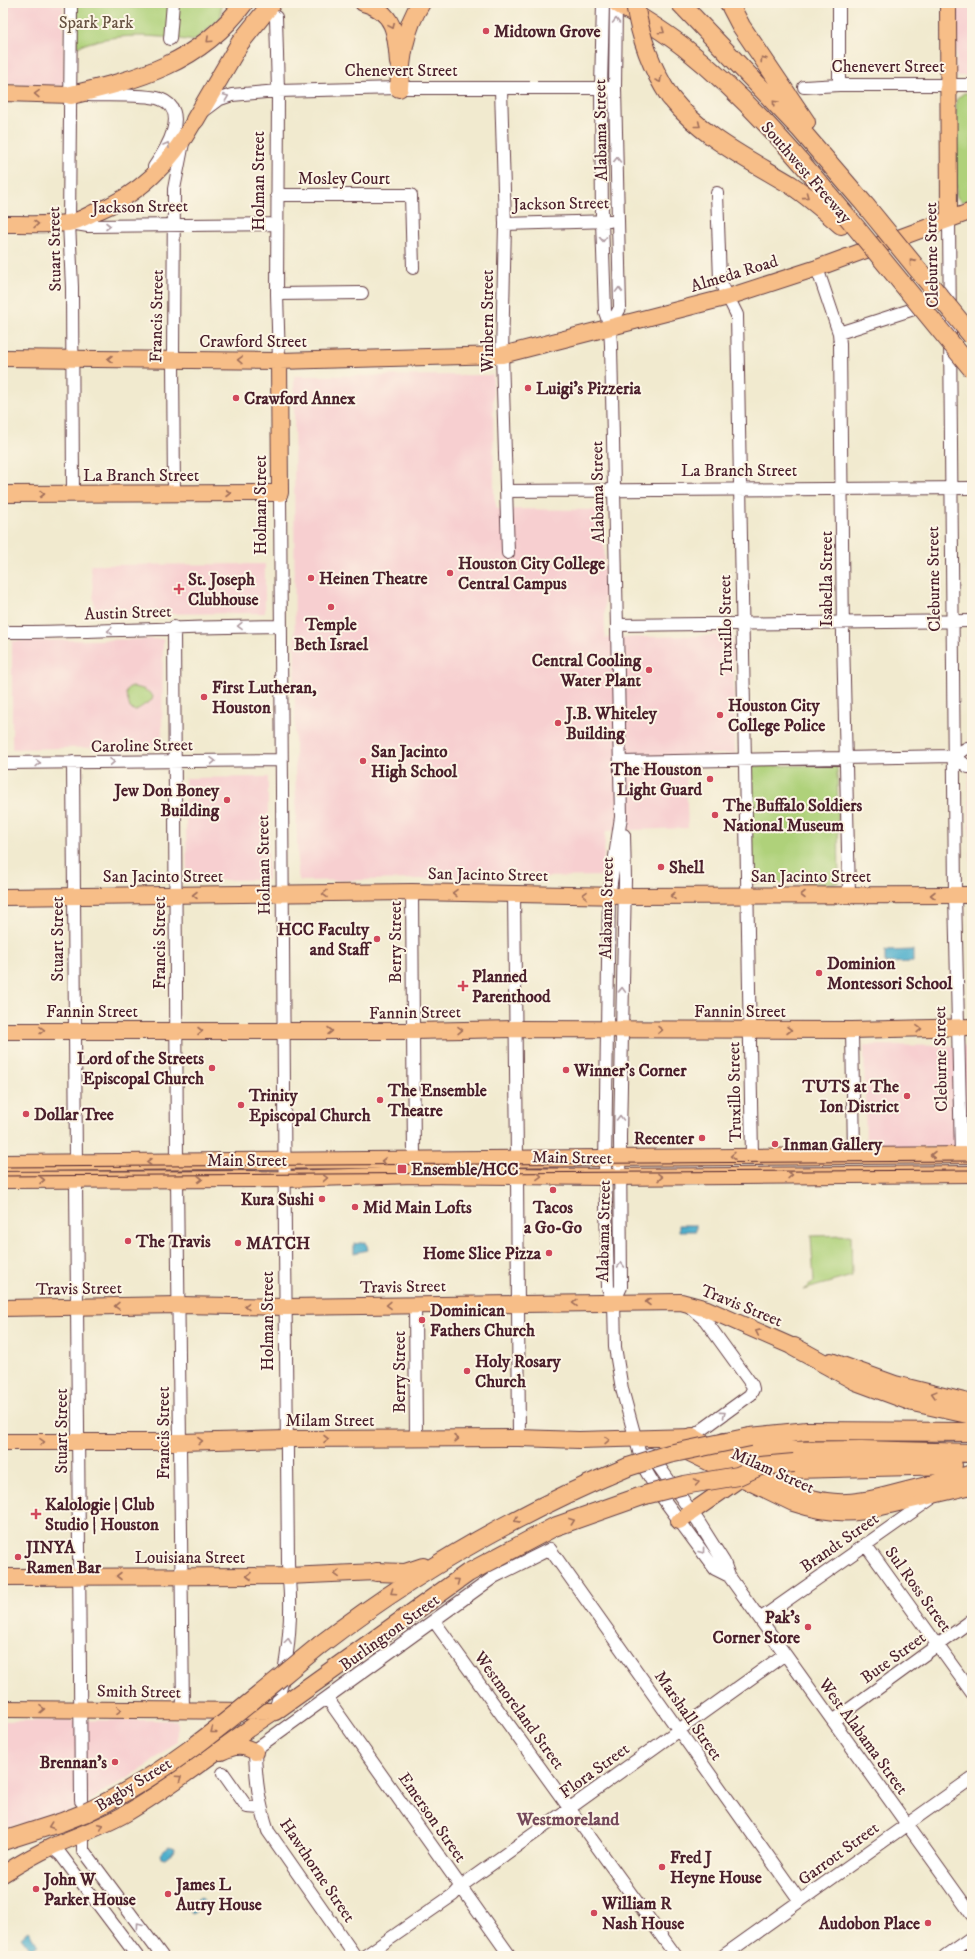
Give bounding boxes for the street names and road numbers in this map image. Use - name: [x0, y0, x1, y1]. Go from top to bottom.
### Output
- street label: Chenevert Street: [831, 56, 945, 78]
- street label: Chenevert Street: [344, 60, 458, 82]
- street label: Alabama Street: [589, 78, 613, 181]
- street label: Southwest Freeway: [756, 117, 857, 229]
- street label: Holman Street: [248, 130, 270, 231]
- street label: Mosley Court: [298, 168, 391, 190]
- street label: Jackson Street: [511, 192, 610, 216]
- street label: Jackson Street: [90, 195, 189, 219]
- street label: Cleburne Street: [920, 201, 944, 308]
- street label: Stuart Street: [43, 206, 67, 292]
- street label: Almeda Road: [688, 250, 781, 298]
- street label: Francis Street: [145, 269, 169, 363]
- street label: Winbern Street: [477, 269, 499, 373]
- street label: Crawford Street: [199, 331, 307, 353]
- street label: Alabama Street: [586, 440, 610, 543]
- street label: Holman Street: [250, 454, 272, 555]
- street label: La Branch Street: [681, 460, 798, 482]
- street label: La Branch Street: [83, 465, 200, 487]
- street label: Cleburne Street: [922, 525, 946, 632]
- street label: Isabella Street: [816, 530, 838, 627]
- street label: Truxillo Street: [714, 574, 738, 676]
- street label: Austin Street: [84, 600, 173, 626]
- street label: Caroline Street: [91, 734, 194, 758]
- street label: Holman Street: [252, 814, 276, 915]
- street label: Alabama Street: [595, 856, 619, 959]
- street label: San Jacinto Street: [428, 863, 549, 887]
- street label: San Jacinto Street: [103, 866, 224, 888]
- street label: San Jacinto Street: [751, 866, 872, 888]
- street label: Stuart Street: [47, 896, 69, 982]
- street label: Francis Street: [149, 896, 171, 990]
- street label: Berry Street: [385, 900, 407, 983]
- street label: Fannin Street: [46, 1001, 139, 1023]
- street label: Fannin Street: [369, 1001, 462, 1025]
- street label: Fannin Street: [694, 1001, 787, 1023]
- street label: Cleburne Street: [929, 1005, 953, 1112]
- street label: Truxillo Street: [723, 1041, 747, 1143]
- street label: Main Street: [532, 1146, 613, 1170]
- street label: Main Street: [207, 1150, 287, 1172]
- street label: Alabama Street: [592, 1179, 616, 1282]
- street label: Holman Street: [257, 1270, 279, 1371]
- street label: Travis Street: [360, 1275, 447, 1299]
- street label: Travis Street: [36, 1277, 123, 1301]
- street label: Travis Street: [698, 1280, 786, 1332]
- street label: Berry Street: [389, 1330, 411, 1413]
- street label: Francis Street: [153, 1386, 175, 1480]
- street label: Stuart Street: [51, 1388, 73, 1474]
- street label: Milam Street: [286, 1410, 375, 1432]
- street label: Milam Street: [728, 1443, 818, 1499]
- street label: Brandt Street: [796, 1507, 884, 1578]
- street label: Sul Ross Street: [880, 1542, 957, 1637]
- street label: Louisiana Street: [135, 1547, 246, 1569]
- street label: Burlington Street: [335, 1589, 444, 1676]
- street label: Bute Street: [857, 1626, 931, 1689]
- street label: Westmoreland Street: [468, 1646, 570, 1774]
- street label: Marshall Street: [649, 1666, 728, 1765]
- street label: West Alabama Street: [813, 1673, 913, 1800]
- street label: Smith Street: [97, 1680, 182, 1704]
- street label: Flora Street: [555, 1738, 634, 1804]
- street label: Bagby Street: [91, 1752, 176, 1817]
- street label: Emerson Street: [393, 1768, 472, 1867]
- street label: Hawthorne Street: [274, 1814, 360, 1927]
- street label: Garrott Street: [794, 1817, 884, 1891]

